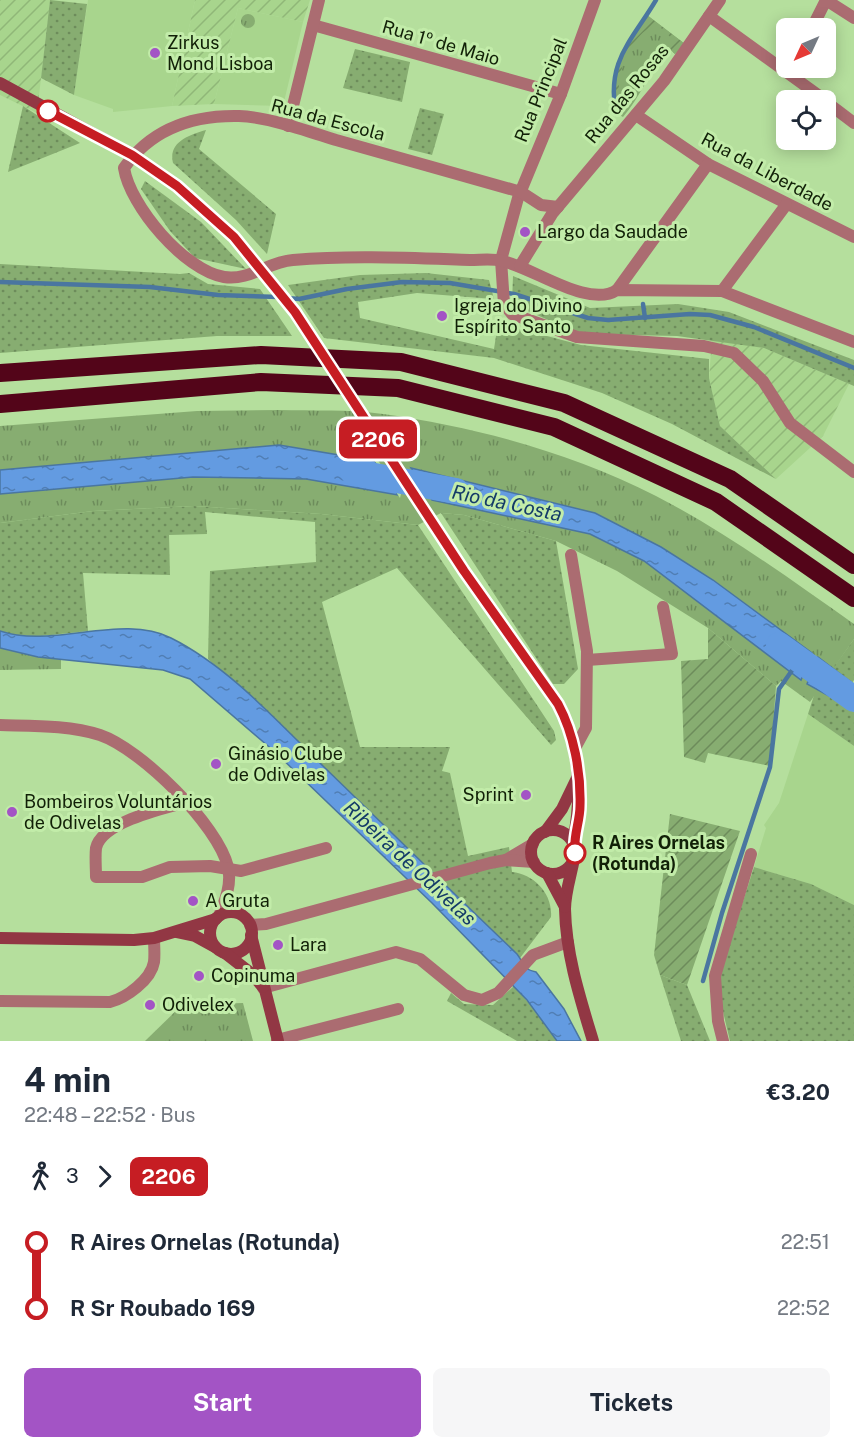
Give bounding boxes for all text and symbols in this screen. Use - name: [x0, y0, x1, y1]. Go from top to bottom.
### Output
- street label: Rua 1º de Maio: [380, 16, 502, 69]
- north arrow: [776, 18, 836, 78]
- map controls: [776, 18, 836, 150]
- place label: Zirkus Mond Lisboa: [167, 32, 273, 74]
- street label: Rua Principal: [510, 35, 571, 145]
- street label: Rua das Rosas: [580, 40, 673, 147]
- marker: Zirkus Mond Lisboa: [148, 46, 162, 60]
- button: locate: [776, 90, 836, 150]
- street label: Rua da Escola: [269, 94, 387, 145]
- unlabelled marker: [37, 100, 59, 122]
- street label: Rua da Liberdade: [698, 128, 837, 215]
- place label: Largo da Saudade: [537, 221, 688, 242]
- marker: Largo da Saudade: [518, 225, 532, 239]
- place label: Igreja do Divino Espírito Santo: [454, 295, 582, 337]
- marker: Igreja do Divino Espírito Santo: [435, 309, 449, 323]
- line badge: 2206: [336, 420, 420, 458]
- text: 2206: [351, 427, 405, 452]
- water label: Rio da Costa: [450, 480, 564, 526]
- place label: Ginásio Clube de Odivelas: [228, 743, 343, 785]
- marker: Ginásio Clube de Odivelas: [209, 757, 223, 771]
- place label: Sprint: [463, 784, 514, 805]
- marker: Sprint: [519, 788, 533, 802]
- place label: Bombeiros Voluntários de Odivelas: [24, 791, 212, 833]
- water label: Ribeira de Odivelas: [339, 796, 481, 931]
- marker: Bombeiros Voluntários de Odivelas: [5, 805, 19, 819]
- place label: R Aires Ornelas (Rotunda): [592, 832, 725, 874]
- marker: R Aires Ornelas (Rotunda): [564, 842, 586, 864]
- place label: A Gruta: [205, 890, 270, 911]
- marker: A Gruta: [186, 894, 200, 908]
- place label: Lara: [290, 934, 327, 955]
- marker: Lara: [271, 938, 285, 952]
- place label: Copinuma: [211, 965, 295, 986]
- marker: Copinuma: [192, 969, 206, 983]
- place label: Odivelex: [162, 994, 234, 1015]
- marker: Odivelex: [143, 998, 157, 1012]
- text: 4 min: [24, 1061, 111, 1099]
- text: €3.20: [767, 1079, 830, 1105]
- text: 22:48 – 22:52 · Bus: [24, 1103, 195, 1127]
- icon: walk: [24, 1160, 57, 1193]
- icon: forward: [88, 1160, 121, 1193]
- text: 3: [66, 1164, 79, 1188]
- text: 2206: [142, 1164, 196, 1189]
- text: R Aires Ornelas (Rotunda): [70, 1229, 340, 1255]
- text: 22:51: [781, 1230, 830, 1254]
- text: R Sr Roubado 169: [70, 1295, 255, 1321]
- text: 22:52: [777, 1296, 830, 1320]
- button: Start: [24, 1368, 421, 1437]
- button: Tickets: [433, 1368, 830, 1437]

